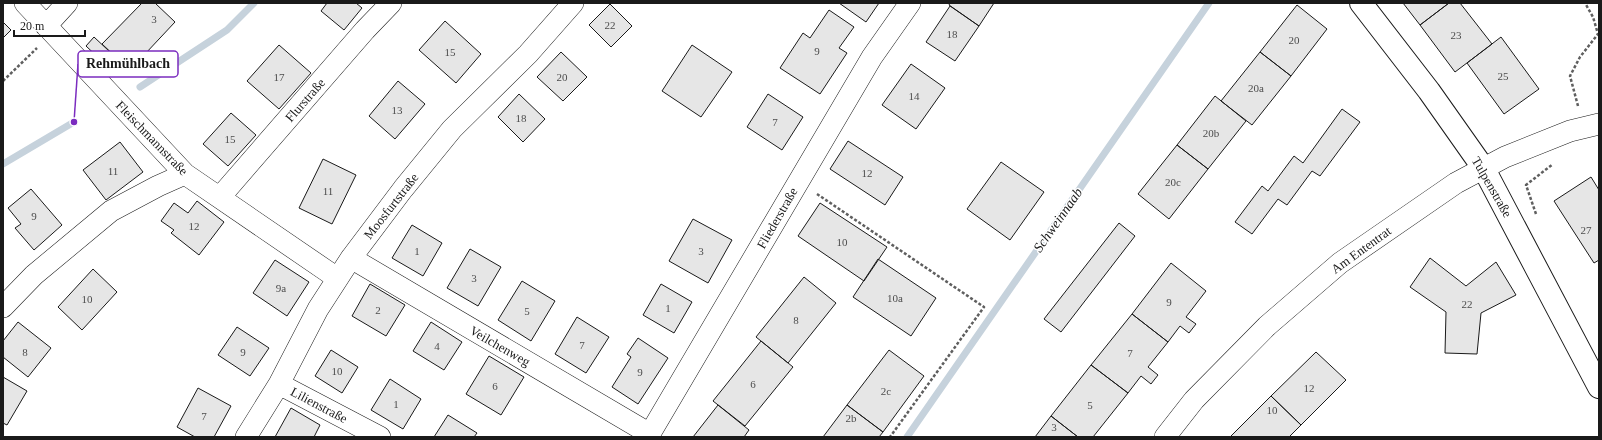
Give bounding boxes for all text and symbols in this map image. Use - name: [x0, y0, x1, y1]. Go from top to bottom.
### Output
- scale bar: [14, 12, 85, 38]
- house number: 3: [151, 13, 157, 25]
- text: 20 m: [20, 19, 45, 33]
- house number: 22: [605, 19, 616, 31]
- house number: 18: [947, 28, 958, 40]
- house number: 23: [1451, 29, 1462, 41]
- house number: 20: [1289, 34, 1300, 46]
- house number: 9: [814, 45, 820, 57]
- house number: 15: [445, 46, 456, 58]
- callout: Rehmühlbach: [78, 51, 178, 77]
- text: Rehmühlbach: [86, 56, 170, 71]
- house number: 25: [1498, 70, 1509, 82]
- house number: 17: [274, 71, 285, 83]
- house number: 20: [557, 71, 568, 83]
- street label: Flurstraße: [282, 75, 328, 125]
- house number: 20a: [1248, 82, 1264, 94]
- house number: 14: [909, 90, 920, 102]
- street label: Fleischmannstraße: [113, 98, 191, 178]
- house number: 13: [392, 104, 403, 116]
- house number: 18: [516, 112, 527, 124]
- house number: 7: [772, 116, 778, 128]
- house number: 20b: [1203, 127, 1220, 139]
- house number: 15: [225, 133, 236, 145]
- street label: Tulpenstraße: [1469, 154, 1515, 220]
- house number: 11: [108, 165, 118, 177]
- house number: 12: [862, 167, 873, 179]
- street label: Moosfurtstraße: [361, 170, 421, 242]
- house number: 20c: [1165, 176, 1181, 188]
- house number: 11: [323, 185, 333, 197]
- street label: Fliederstraße: [754, 185, 801, 251]
- water label: Schweinnaab: [1030, 185, 1086, 255]
- house number: 9: [31, 210, 37, 222]
- house number: 12: [189, 220, 200, 232]
- street label: Am Ententrat: [1328, 223, 1394, 277]
- house number: 27: [1581, 224, 1592, 236]
- house number: 10: [837, 236, 848, 248]
- house number: 1: [414, 245, 420, 257]
- house number: 3: [698, 245, 704, 257]
- house number: 3: [471, 272, 477, 284]
- house number: 9a: [276, 282, 286, 294]
- house number: 10a: [887, 292, 903, 304]
- house number: 10: [82, 293, 93, 305]
- house number: 9: [1166, 296, 1172, 308]
- house number: 22: [1462, 298, 1473, 310]
- house number: 1: [665, 302, 671, 314]
- house number: 2: [375, 304, 381, 316]
- house number: 5: [524, 305, 530, 317]
- house number: 8: [793, 314, 799, 326]
- street label: Veilchenweg: [467, 323, 533, 370]
- house number: 7: [579, 339, 585, 351]
- house number: 4: [434, 340, 440, 352]
- house number: 8: [22, 346, 28, 358]
- house number: 9: [240, 346, 246, 358]
- house number: 7: [1127, 347, 1133, 359]
- house number: 10: [332, 365, 343, 377]
- house number: 9: [637, 366, 643, 378]
- house number: 6: [750, 378, 756, 390]
- house number: 6: [492, 380, 498, 392]
- house number: 12: [1304, 382, 1315, 394]
- street label: Lilienstraße: [288, 384, 350, 426]
- house number: 2c: [881, 385, 891, 397]
- house number: 1: [393, 398, 399, 410]
- house number: 5: [1087, 399, 1093, 411]
- house number: 10: [1267, 404, 1278, 416]
- house number: 7: [201, 410, 207, 422]
- house number: 2b: [846, 412, 857, 424]
- house number: 3: [1051, 421, 1057, 433]

